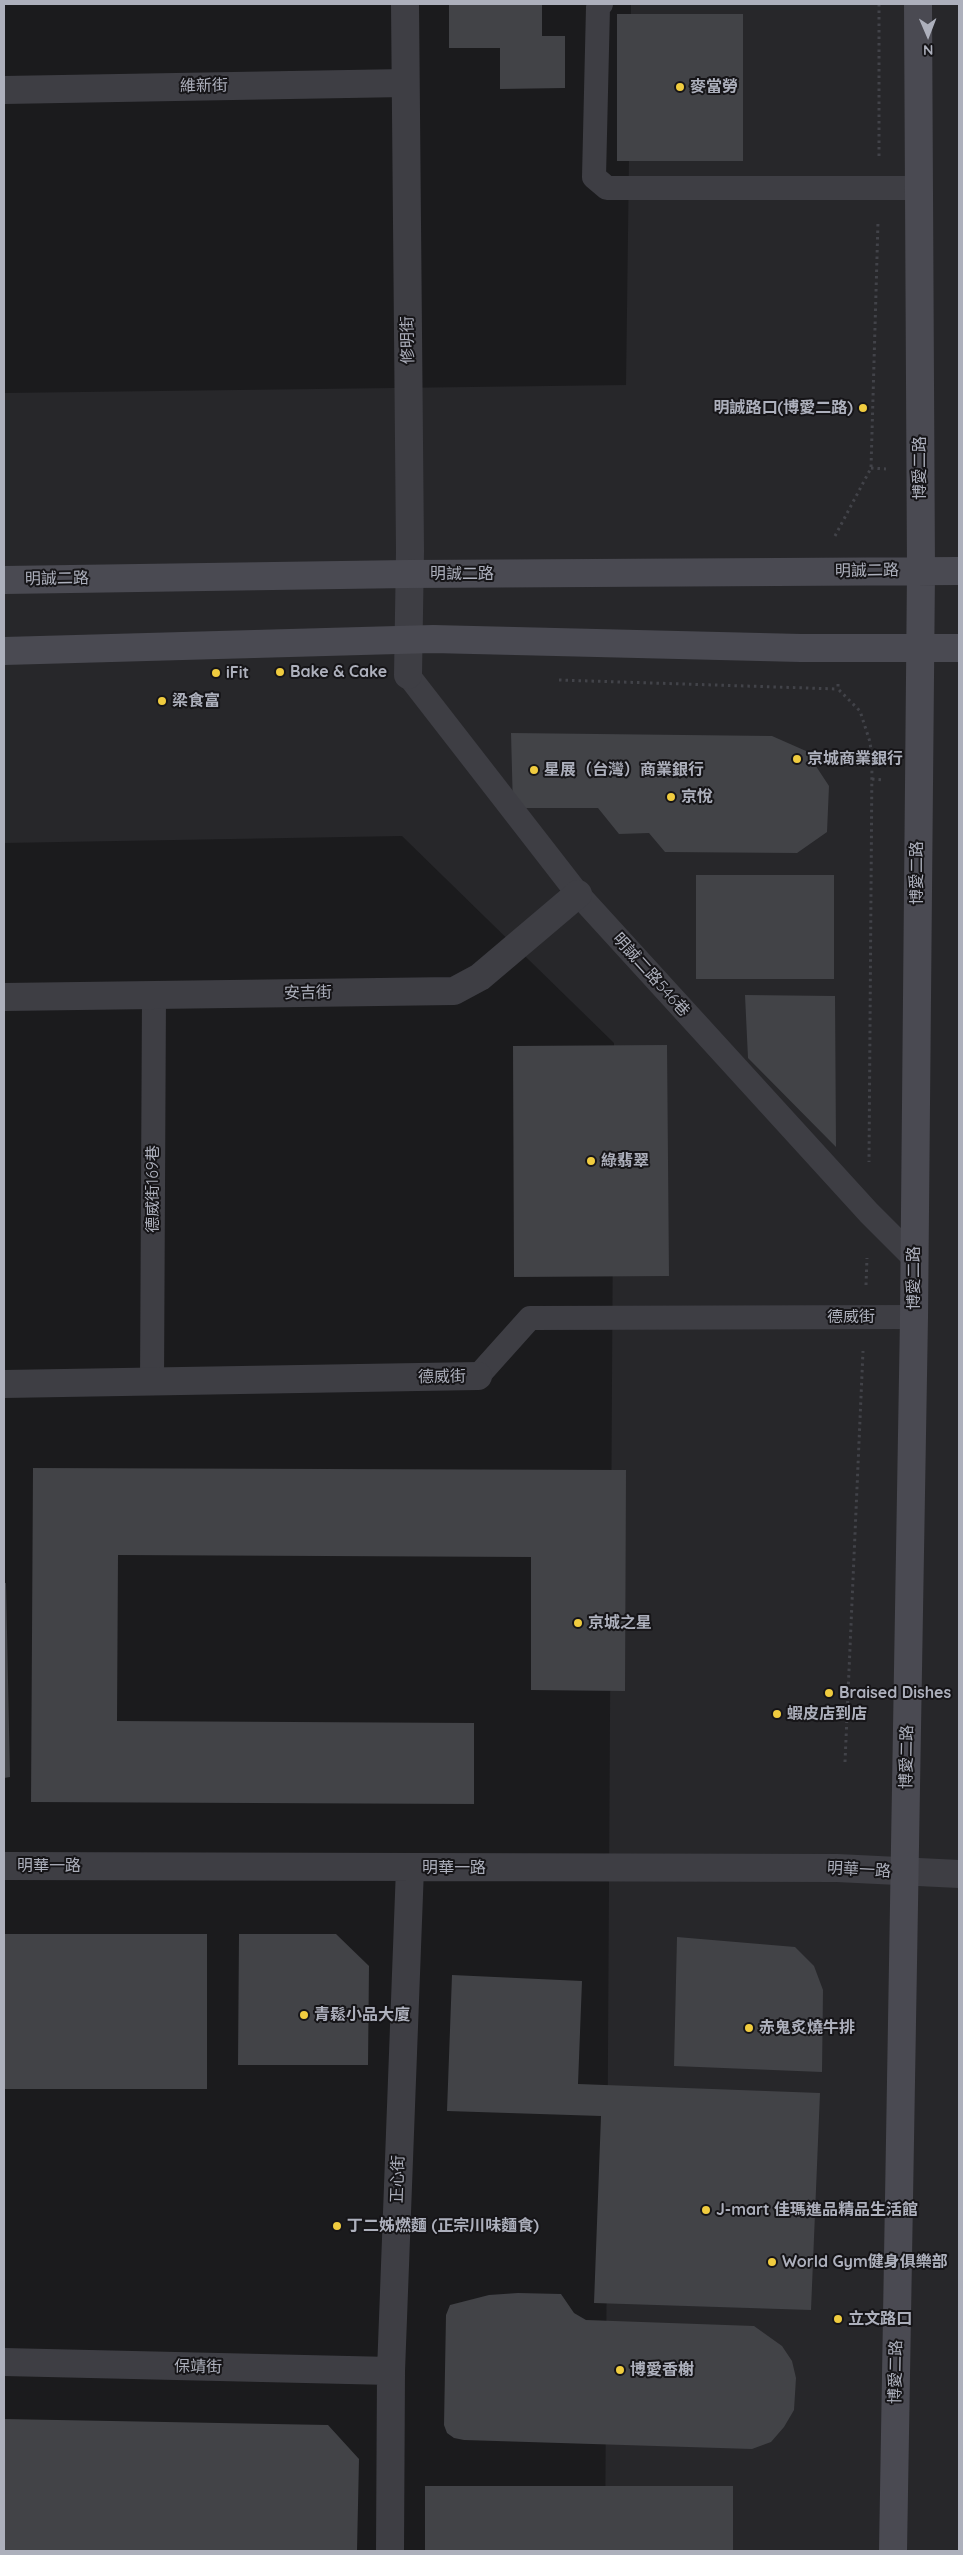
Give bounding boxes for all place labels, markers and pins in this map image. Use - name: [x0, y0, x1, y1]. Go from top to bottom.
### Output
- place label: 麥當勞: [690, 77, 738, 97]
- marker: 麥當勞: [674, 81, 686, 93]
- place label: 明誠路口(博愛二路): [714, 398, 853, 418]
- marker: 明誠路口(博愛二路): [857, 402, 869, 414]
- place label: Bake & Cake: [290, 662, 387, 682]
- place label: iFit: [226, 663, 249, 683]
- marker: Bake & Cake: [274, 666, 286, 678]
- marker: iFit: [210, 667, 222, 679]
- place label: 梁食富: [172, 691, 220, 711]
- marker: 梁食富: [156, 695, 168, 707]
- place label: 京城商業銀行: [807, 749, 903, 769]
- marker: 京城商業銀行: [791, 753, 803, 765]
- place label: 星展（台灣）商業銀行: [544, 760, 704, 780]
- marker: 星展（台灣）商業銀行: [528, 764, 540, 776]
- place label: 京悅: [681, 787, 713, 807]
- marker: 京悅: [665, 791, 677, 803]
- place label: 綠翡翠: [601, 1151, 649, 1171]
- marker: 綠翡翠: [585, 1155, 597, 1167]
- place label: 京城之星: [588, 1613, 652, 1633]
- marker: 京城之星: [572, 1617, 584, 1629]
- place label: Braised Dishes: [839, 1683, 951, 1703]
- marker: Braised Dishes: [823, 1687, 835, 1699]
- place label: 蝦皮店到店: [787, 1704, 867, 1724]
- marker: 蝦皮店到店: [771, 1708, 783, 1720]
- place label: 青鬆小品大廈: [314, 2005, 410, 2025]
- marker: 青鬆小品大廈: [298, 2009, 310, 2021]
- place label: 赤鬼炙燒牛排: [759, 2018, 855, 2038]
- marker: 赤鬼炙燒牛排: [743, 2022, 755, 2034]
- place label: J-mart 佳瑪進品精品生活館: [716, 2200, 918, 2220]
- marker: J-mart 佳瑪進品精品生活館: [700, 2204, 712, 2216]
- place label: 丁二姊燃麵 (正宗川味麵食): [347, 2216, 539, 2236]
- marker: 丁二姊燃麵 (正宗川味麵食): [331, 2220, 343, 2232]
- place label: World Gym健身俱樂部: [782, 2252, 948, 2272]
- marker: World Gym健身俱樂部: [766, 2256, 778, 2268]
- place label: 立文路口: [848, 2309, 912, 2329]
- marker: 立文路口: [832, 2313, 844, 2325]
- place label: 博愛香榭: [630, 2360, 694, 2380]
- marker: 博愛香榭: [614, 2364, 626, 2376]

